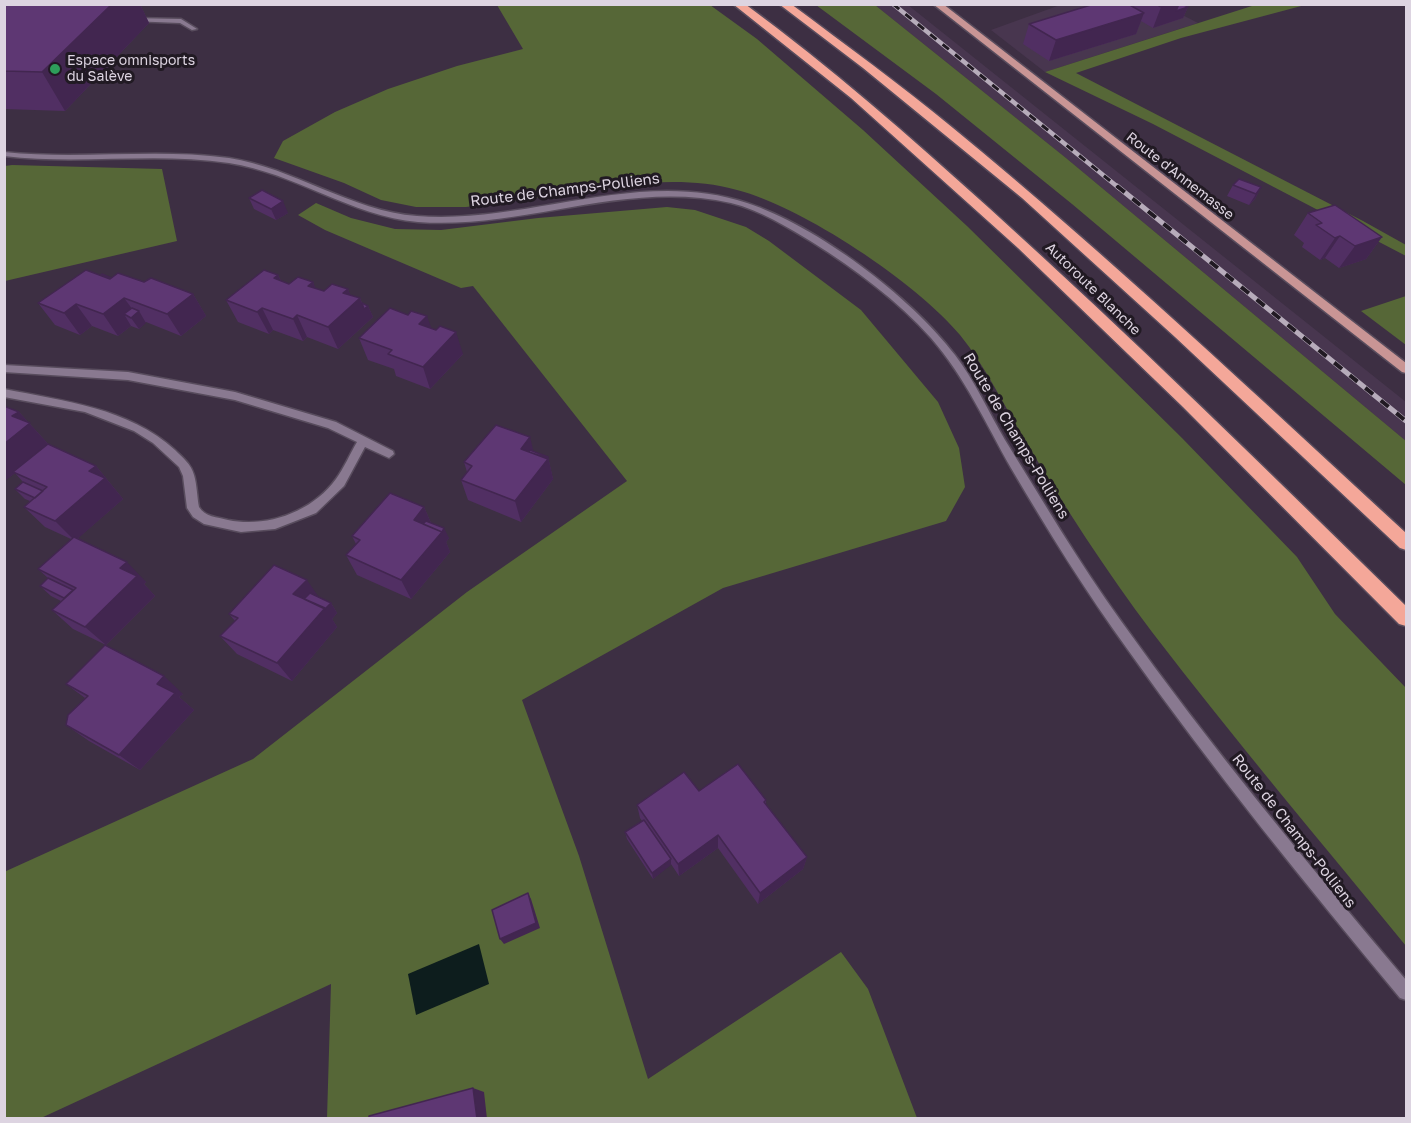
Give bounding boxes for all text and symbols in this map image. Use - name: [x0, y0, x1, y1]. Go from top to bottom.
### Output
- place label: Espace omnisports du Salève: [67, 53, 195, 86]
- marker: Espace omnisports du Salève: [48, 62, 62, 76]
- street label: Route d'Annemasse: [1123, 129, 1237, 223]
- street label: Route de Champs-Polliens: [469, 169, 661, 211]
- street label: Autoroute Blanche: [1042, 239, 1144, 339]
- street label: Route de Champs-Polliens: [959, 350, 1073, 522]
- street label: Route de Champs-Polliens: [1228, 750, 1360, 912]

